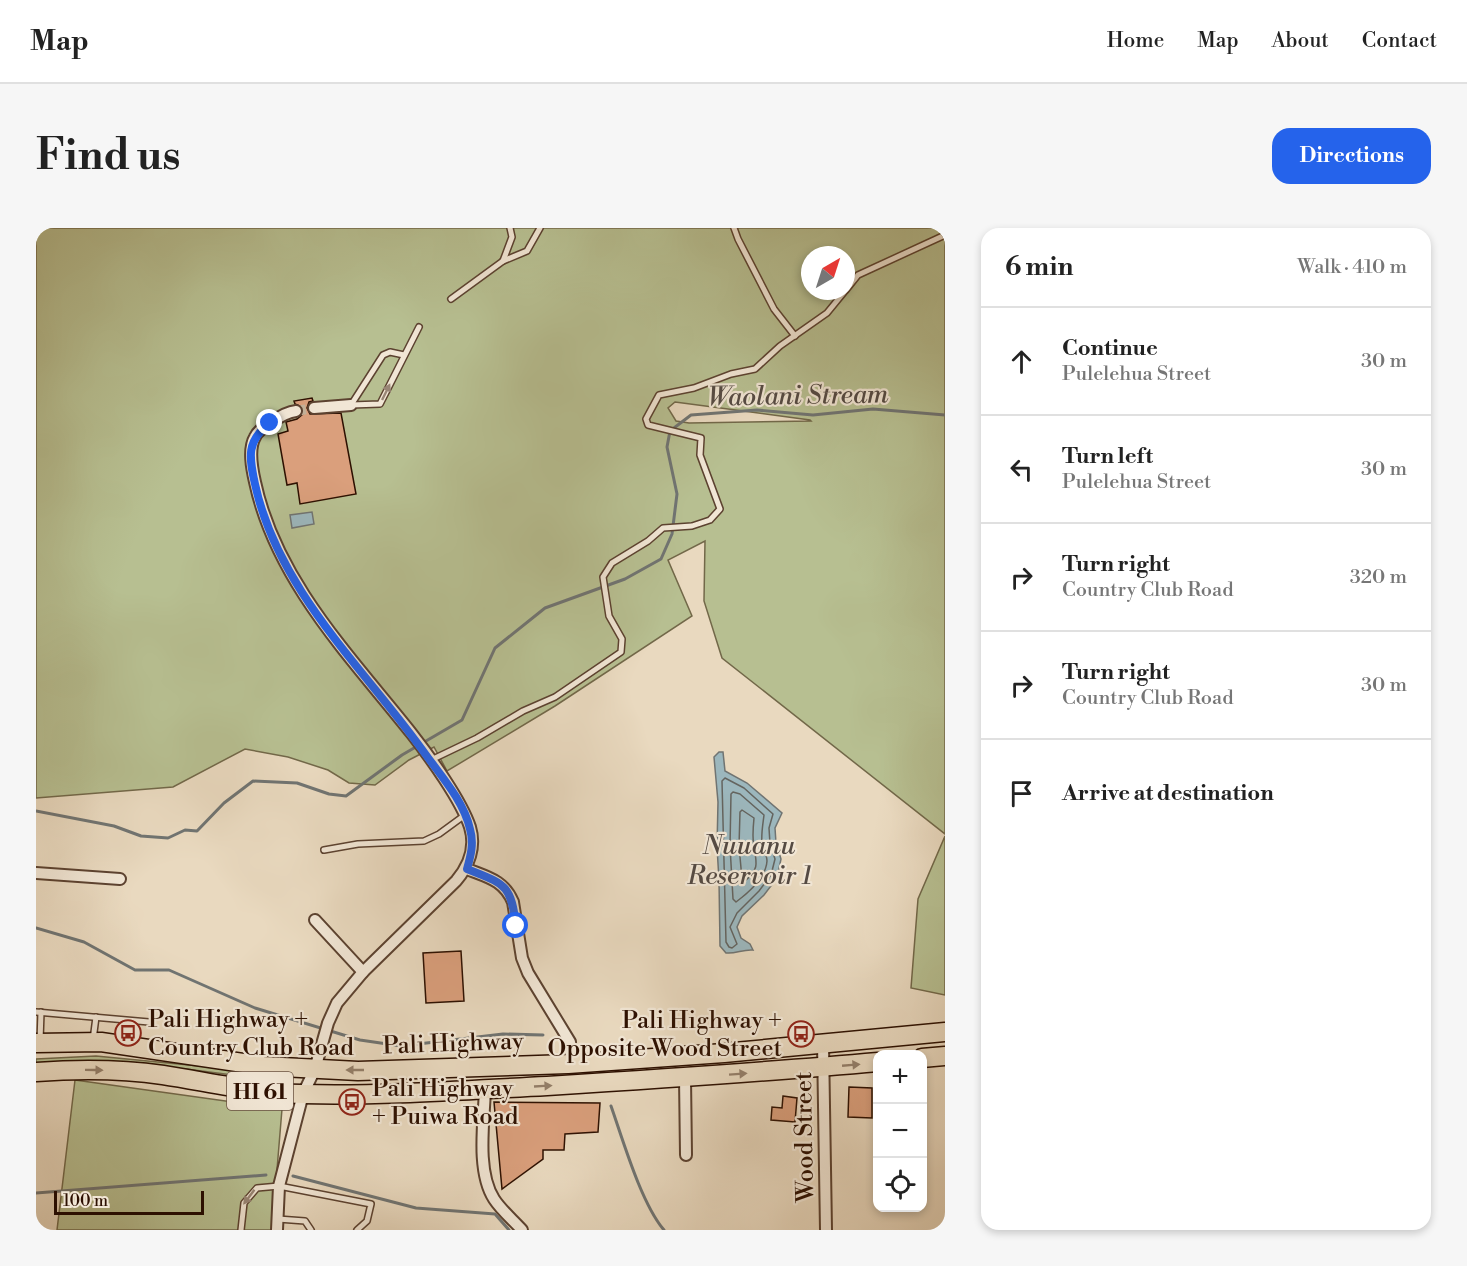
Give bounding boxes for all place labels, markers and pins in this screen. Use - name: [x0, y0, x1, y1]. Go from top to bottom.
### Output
- place label: Pali Highway + Country Club Road: [148, 1005, 354, 1063]
- place label: Pali Highway + Opposite Wood Street: [548, 1006, 782, 1064]
- bus stop icon: Pali Highway + Country Club Road: [113, 1018, 143, 1048]
- bus stop icon: Pali Highway + Opposite Wood Street: [786, 1019, 816, 1049]
- place label: Pali Highway + Puiwa Road: [372, 1074, 519, 1132]
- bus stop icon: Pali Highway + Puiwa Road: [337, 1087, 367, 1117]

